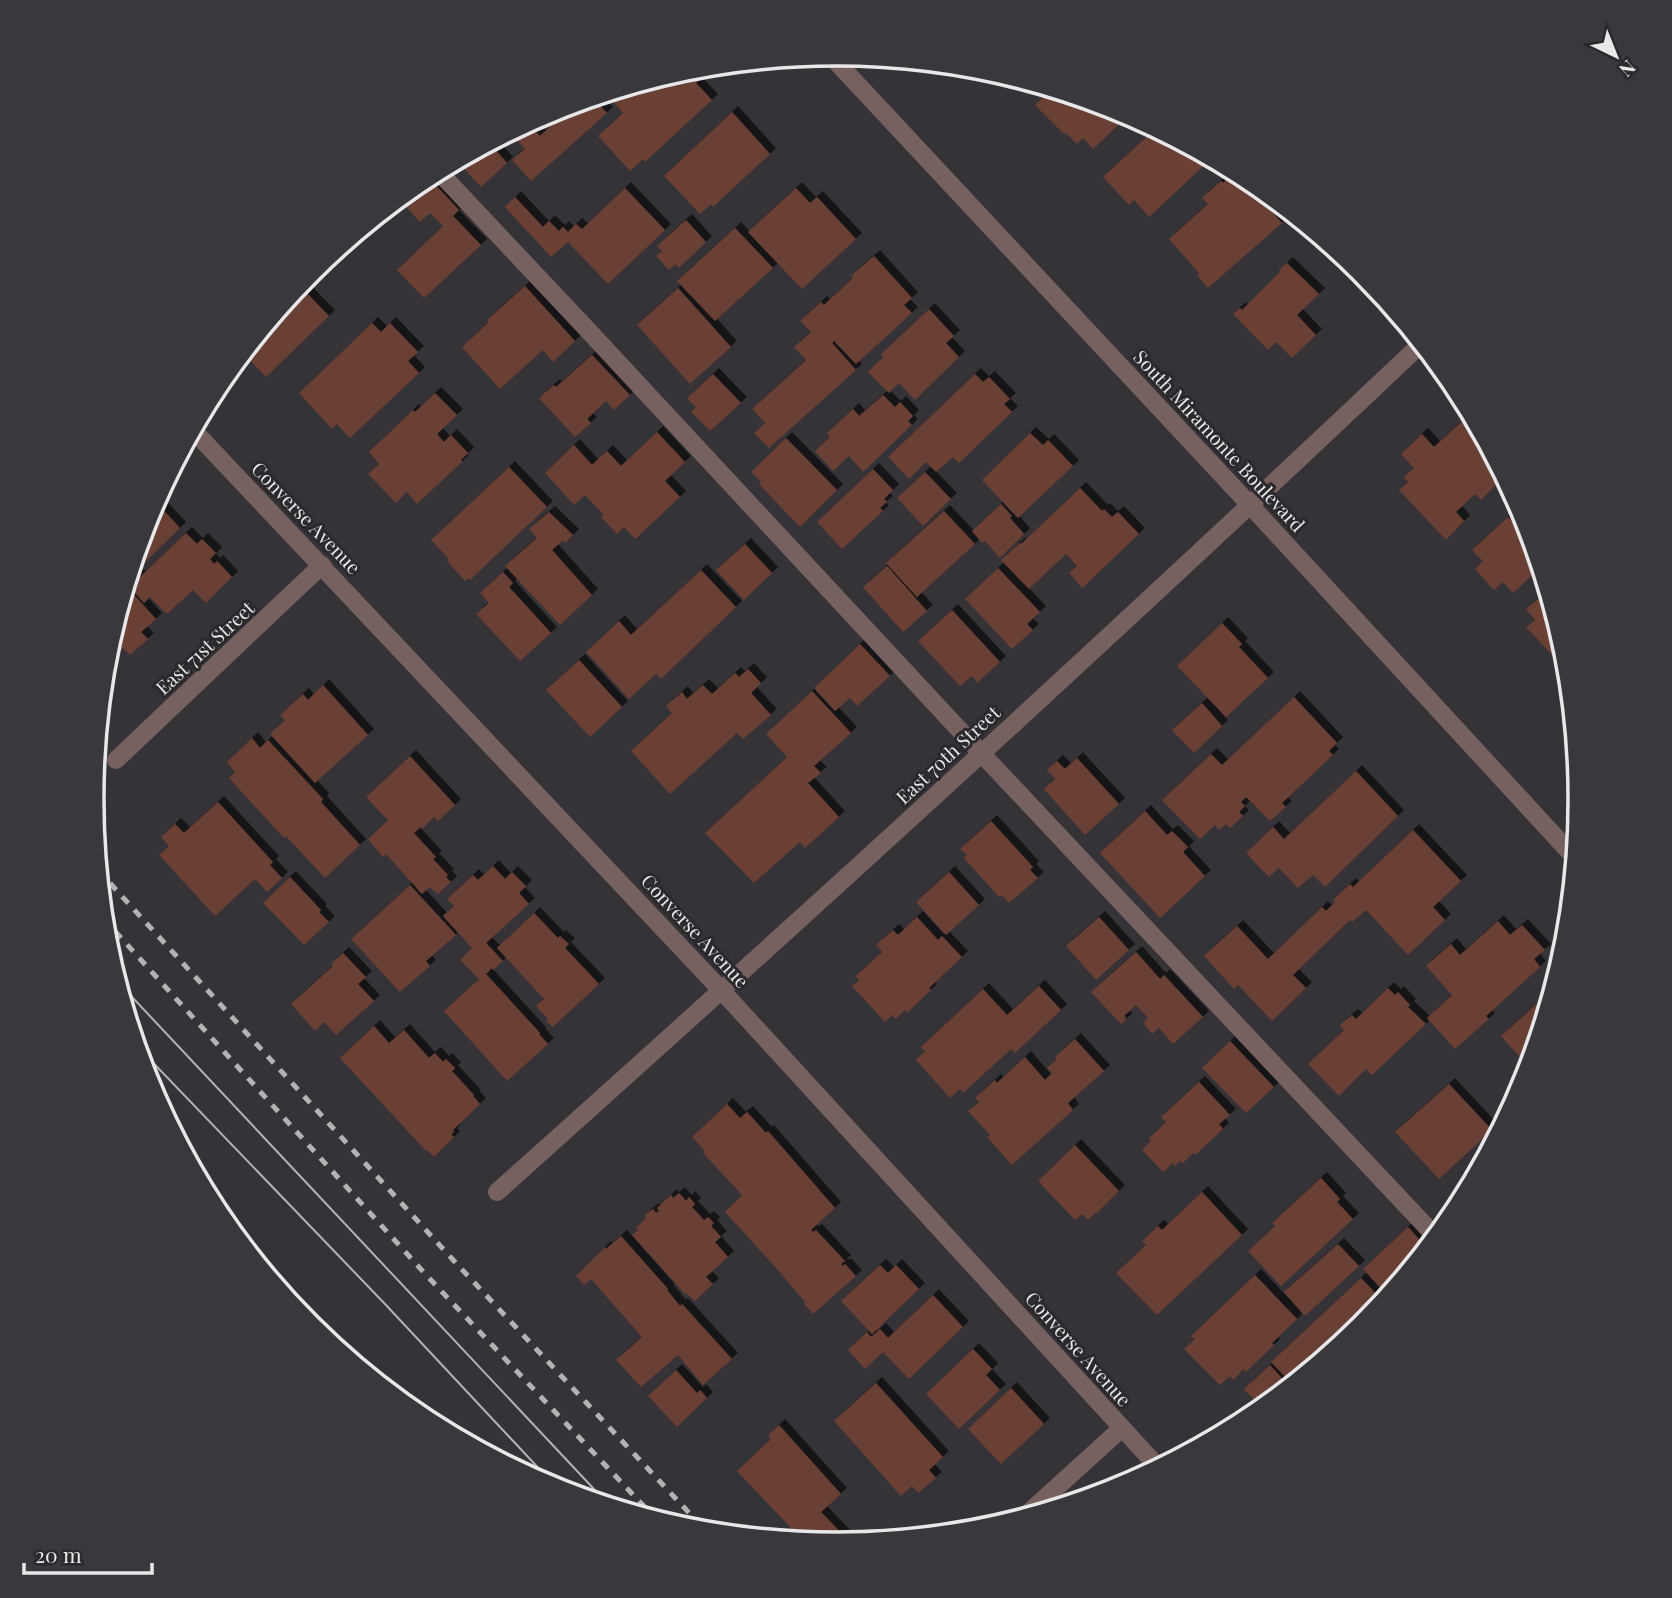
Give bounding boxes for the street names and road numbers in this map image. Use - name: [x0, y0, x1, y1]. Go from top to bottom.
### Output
- street label: South Miramonte Boulevard: [1128, 344, 1311, 537]
- street label: Converse Avenue: [246, 455, 367, 579]
- street label: East 71st Street: [149, 595, 259, 700]
- street label: East 70th Street: [890, 699, 1005, 809]
- street label: Converse Avenue: [636, 868, 755, 993]
- street label: Converse Avenue: [1020, 1285, 1138, 1412]

